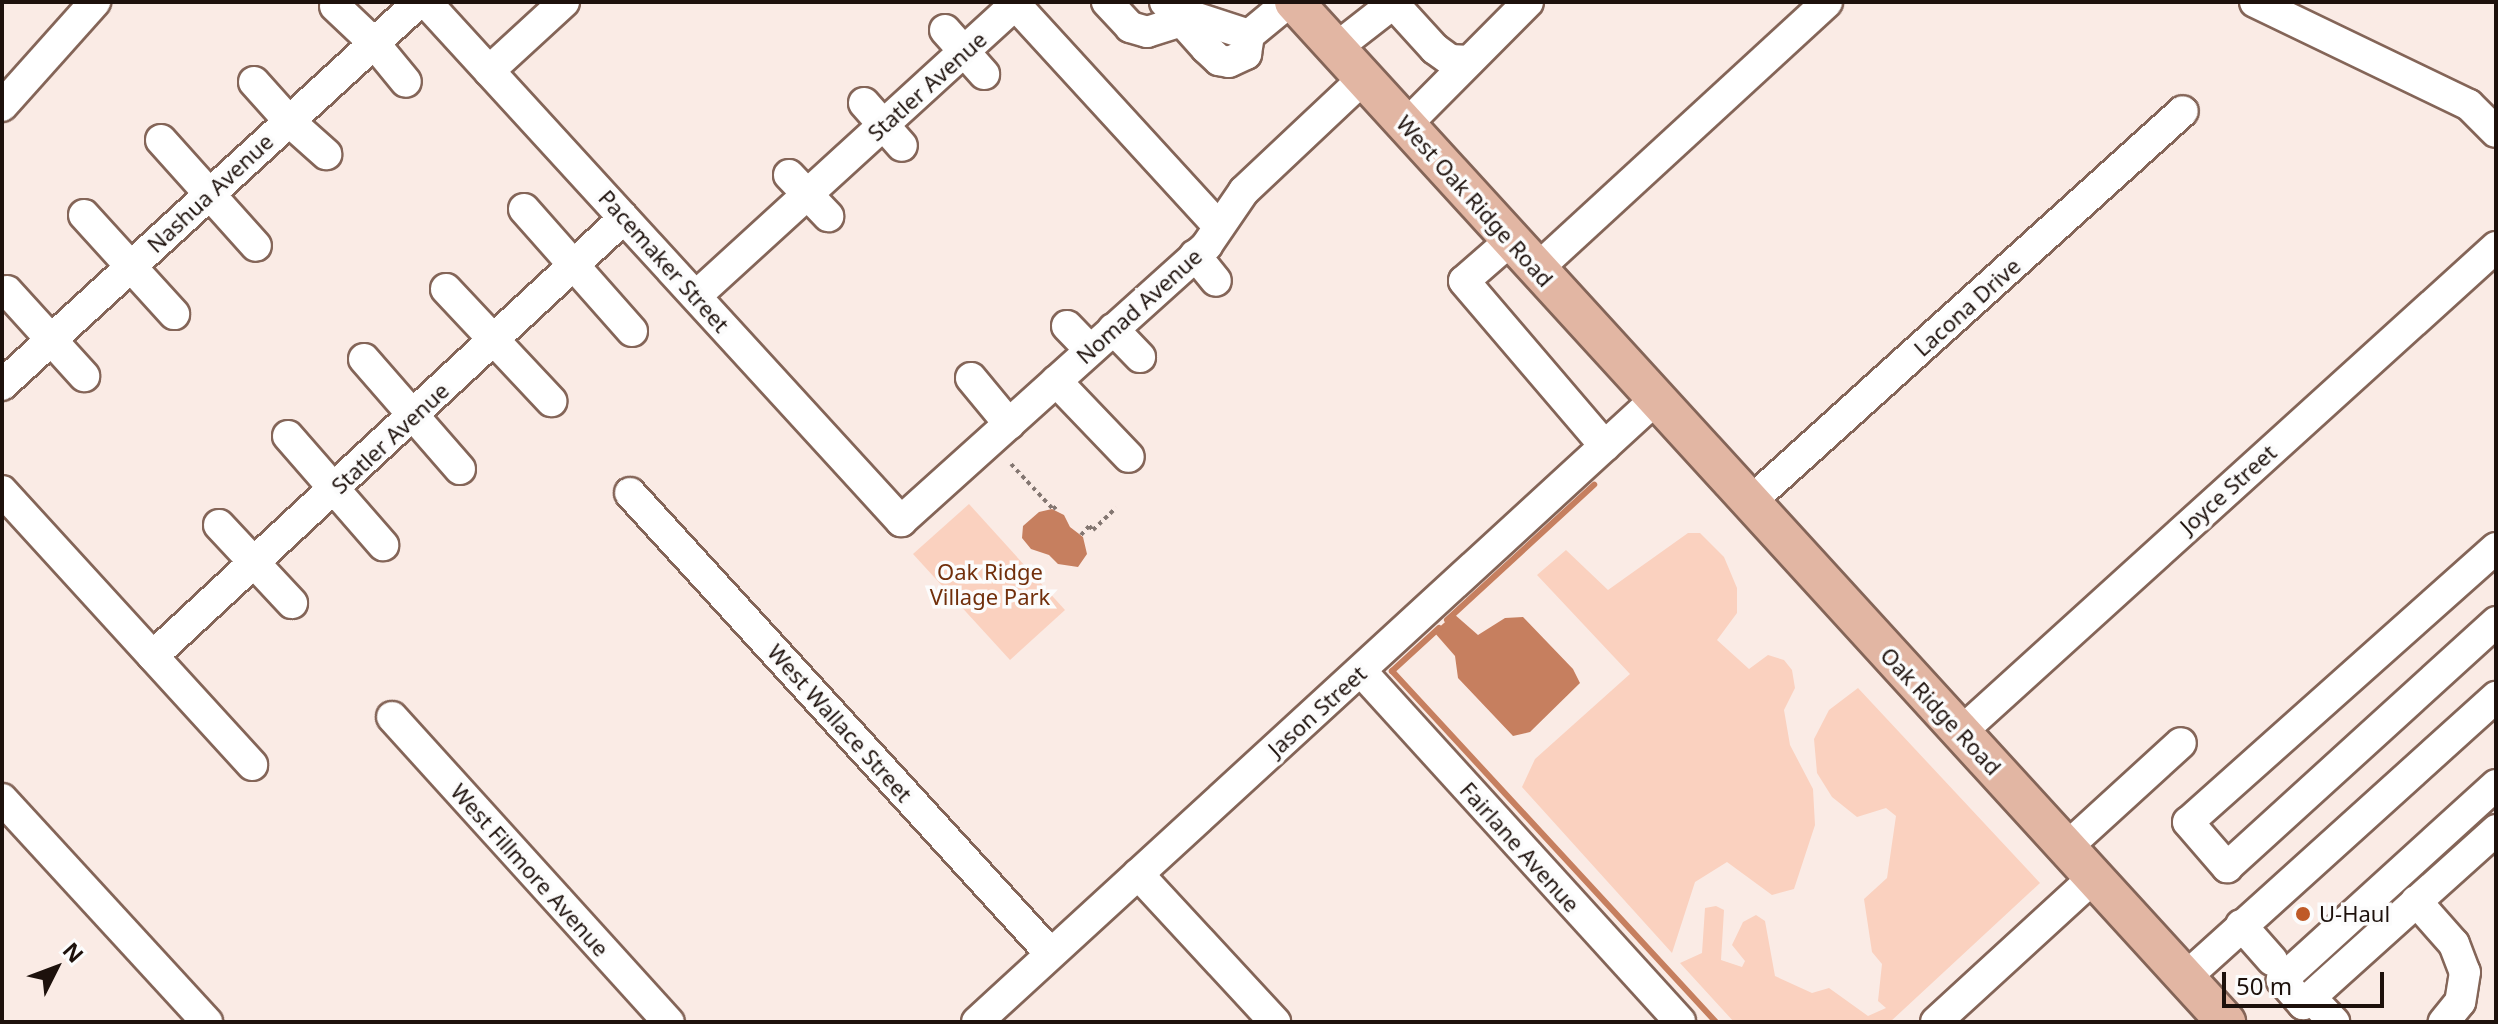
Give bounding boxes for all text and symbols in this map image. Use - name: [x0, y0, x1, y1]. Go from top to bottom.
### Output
- street label: Statler Avenue: [862, 26, 992, 146]
- street label: West Oak Ridge Road: [1391, 110, 1559, 292]
- street label: Nashua Avenue: [142, 128, 278, 258]
- street label: Pacemaker Street: [593, 185, 735, 337]
- street label: Nomad Avenue: [1071, 243, 1207, 369]
- street label: Lacona Drive: [1908, 252, 2026, 362]
- street label: Statler Avenue: [326, 377, 454, 499]
- street label: Joyce Street: [2175, 439, 2281, 539]
- park label: Oak Ridge Village Park: [930, 558, 1050, 610]
- street label: West Wallace Street: [762, 639, 918, 807]
- street label: Oak Ridge Road: [1875, 642, 2007, 780]
- street label: Jason Street: [1262, 660, 1372, 762]
- street label: Fairlane Avenue: [1455, 777, 1585, 917]
- street label: West Fillmore Avenue: [446, 778, 614, 962]
- place label: U-Haul: [2319, 901, 2390, 927]
- marker: U-Haul: [2294, 905, 2312, 923]
- north arrow: [16, 928, 96, 1008]
- text: N: [57, 935, 91, 969]
- scale bar: [2226, 956, 2388, 1006]
- text: 50 m: [2236, 969, 2292, 1002]

